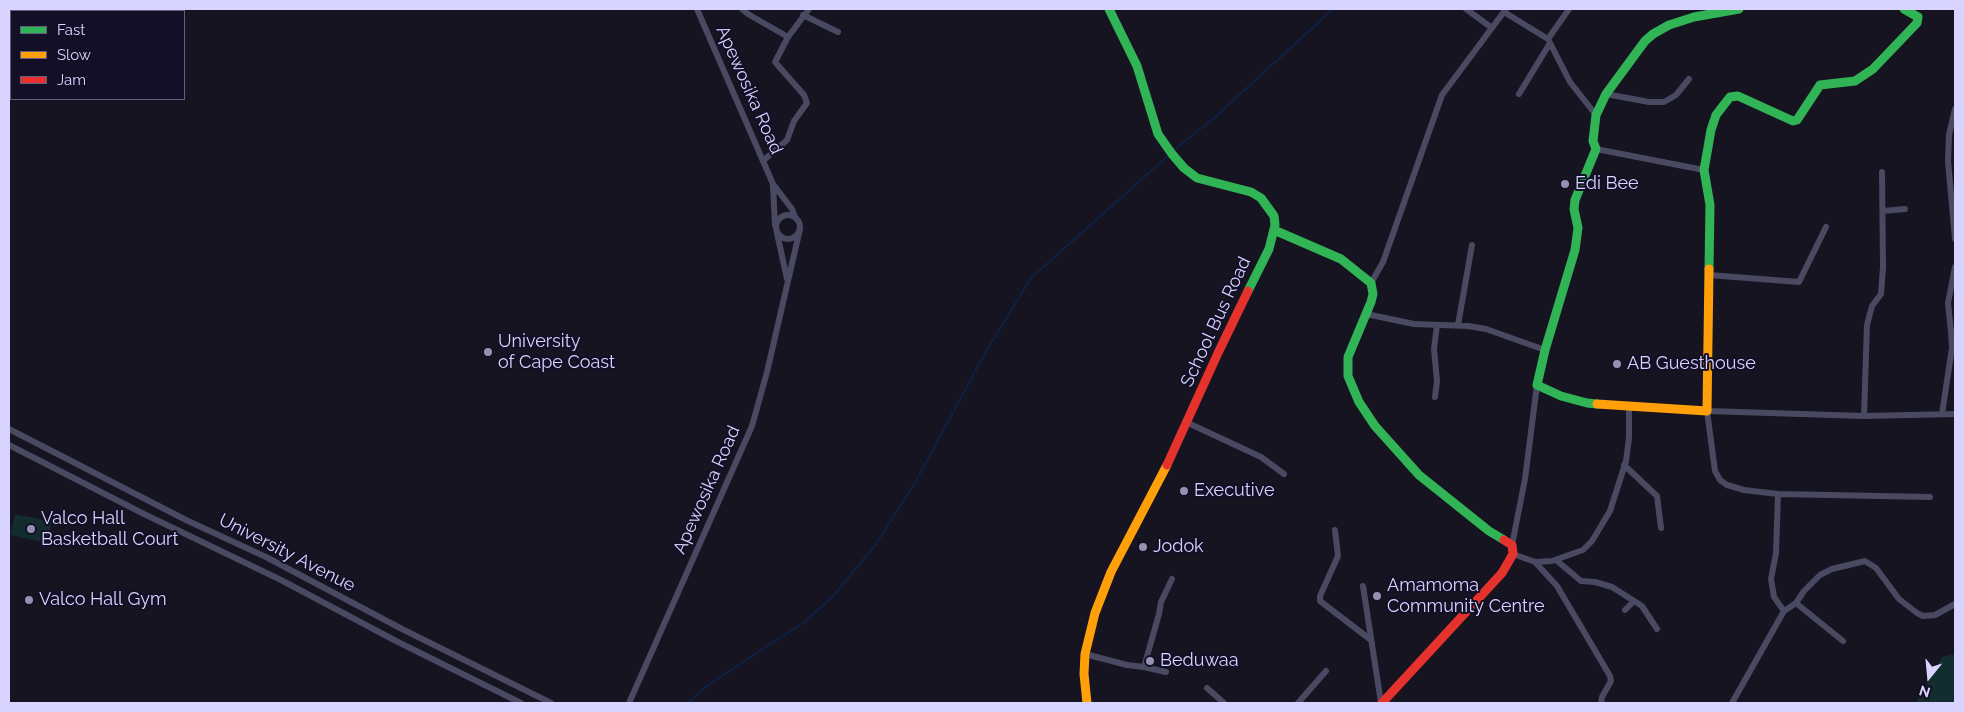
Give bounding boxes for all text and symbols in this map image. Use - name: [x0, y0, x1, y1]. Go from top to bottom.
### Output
- legend: [10, 10, 185, 100]
- text: Fast: [57, 21, 85, 39]
- street label: Apewosika Road: [711, 22, 787, 158]
- text: Slow: [57, 46, 91, 64]
- text: Jam: [57, 71, 86, 89]
- place label: Edi Bee: [1575, 173, 1639, 195]
- marker: Edi Bee: [1559, 178, 1571, 190]
- street label: School Bus Road: [1176, 253, 1256, 391]
- place label: University of Cape Coast: [498, 331, 615, 374]
- marker: University of Cape Coast: [482, 346, 494, 358]
- place label: AB Guesthouse: [1627, 353, 1756, 375]
- marker: AB Guesthouse: [1611, 358, 1623, 370]
- street label: Apewosika Road: [669, 422, 745, 558]
- place label: Executive: [1194, 480, 1275, 502]
- marker: Executive: [1178, 485, 1190, 497]
- place label: Valco Hall Basketball Court: [41, 508, 178, 550]
- street label: University Avenue: [215, 509, 359, 597]
- marker: Valco Hall Basketball Court: [25, 523, 37, 535]
- place label: Jodok: [1153, 536, 1204, 558]
- marker: Jodok: [1137, 541, 1149, 553]
- place label: Amamoma Community Centre: [1387, 575, 1545, 618]
- place label: Valco Hall Gym: [39, 589, 166, 611]
- marker: Amamoma Community Centre: [1371, 590, 1383, 602]
- marker: Valco Hall Gym: [23, 594, 35, 606]
- place label: Beduwaa: [1160, 650, 1238, 672]
- north arrow: [1904, 652, 1954, 702]
- marker: Beduwaa: [1144, 655, 1156, 667]
- text: N: [1917, 682, 1932, 701]

